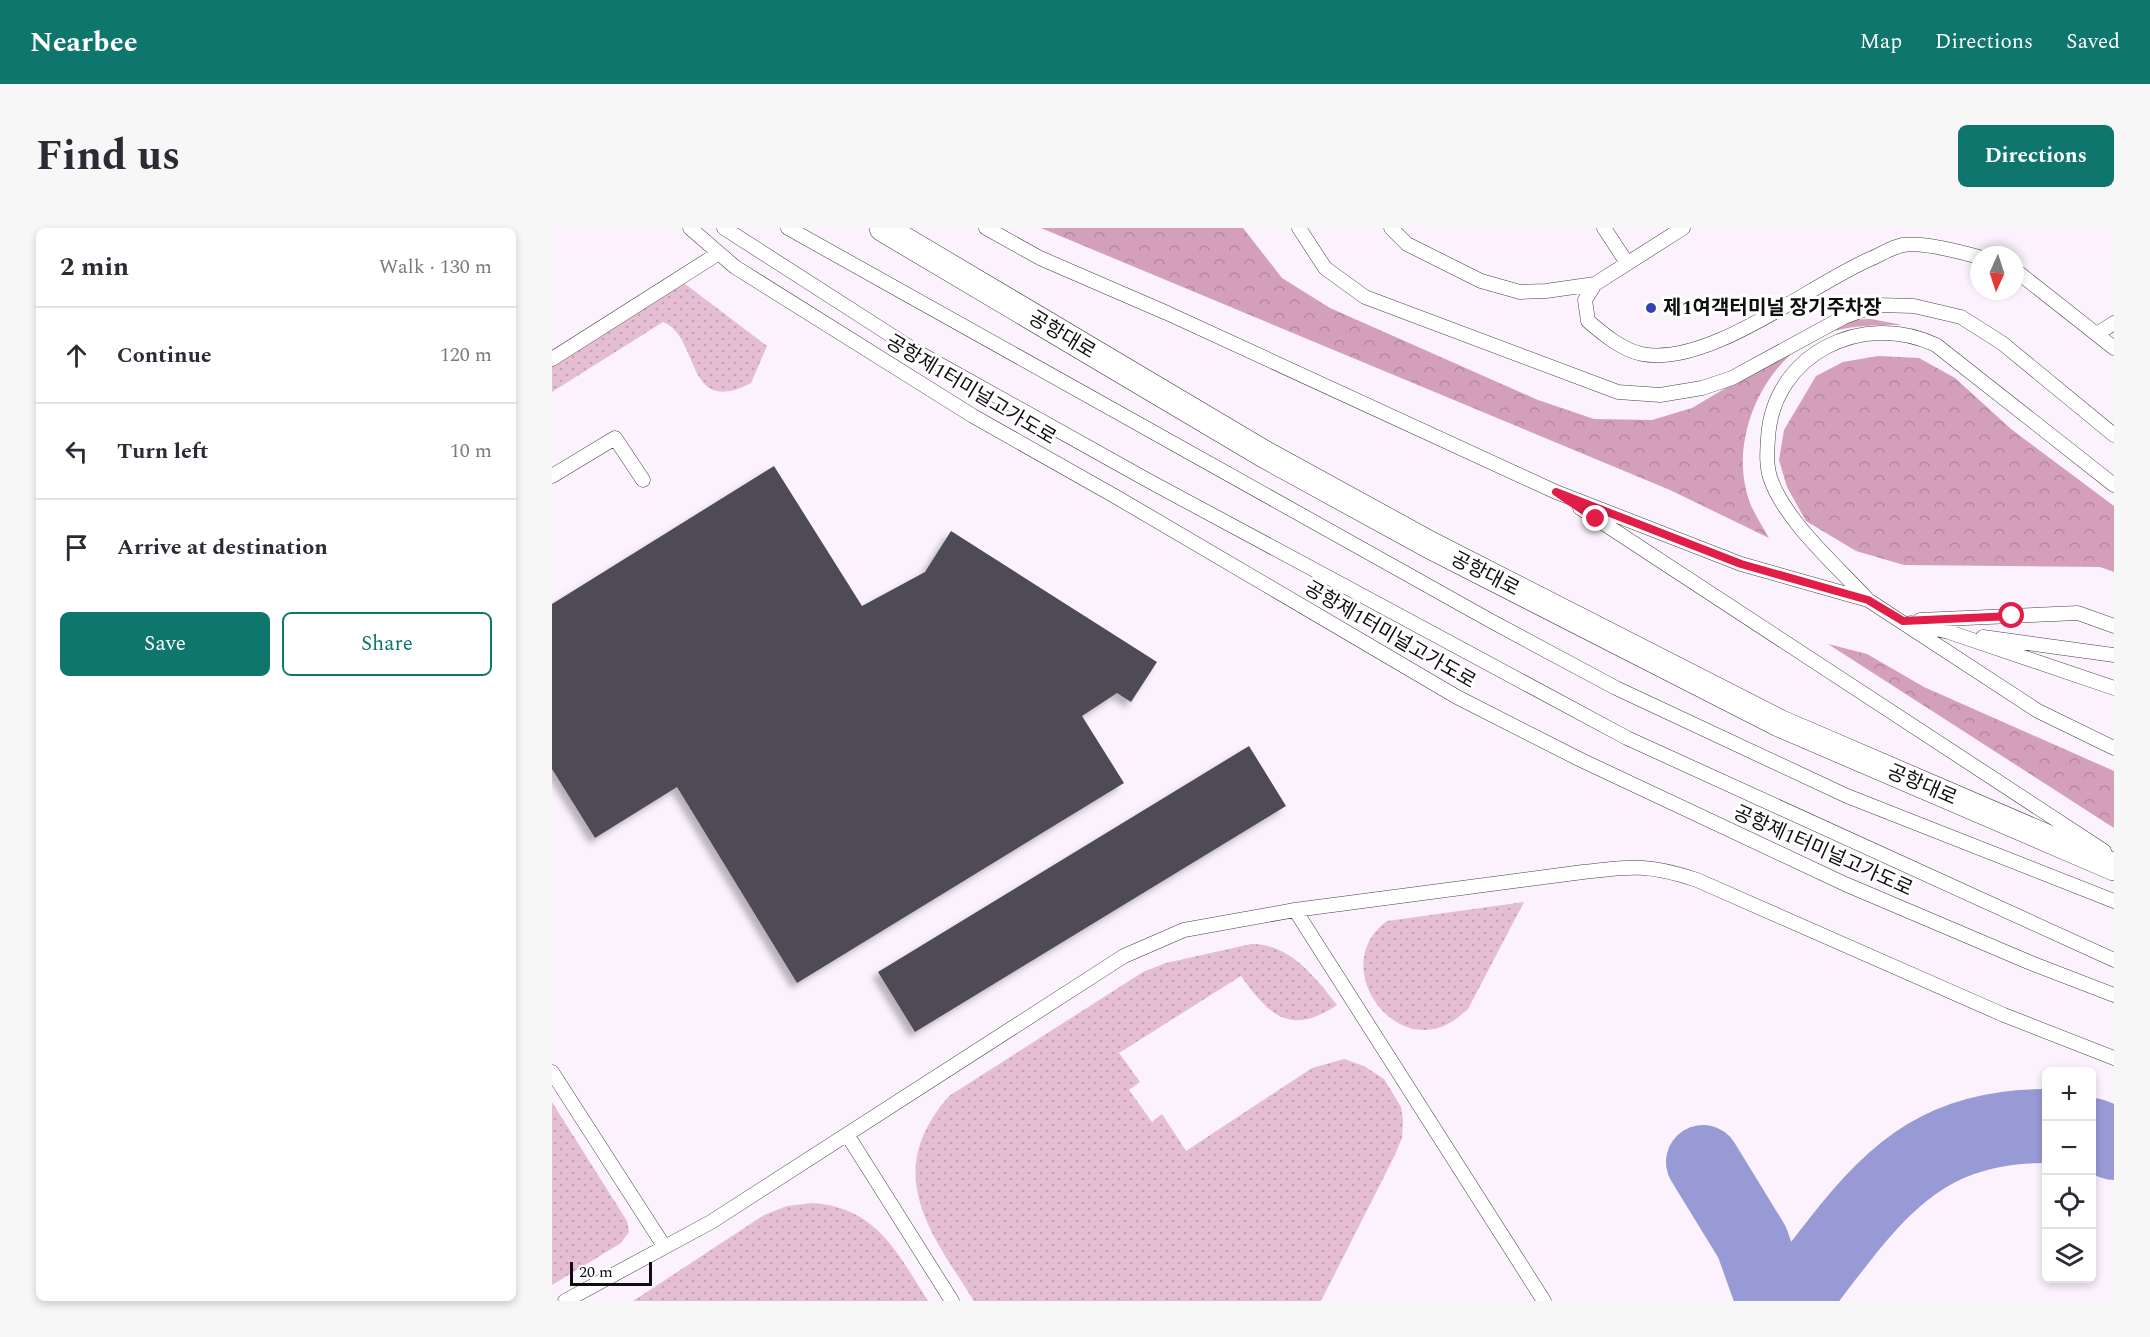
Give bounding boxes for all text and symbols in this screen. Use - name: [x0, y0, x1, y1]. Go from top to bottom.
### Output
- text: Nearbee: [30, 21, 138, 64]
- text: Map: [1860, 26, 1902, 58]
- text: Directions: [1935, 26, 2033, 58]
- text: Saved: [2066, 26, 2120, 58]
- text: Find us: [36, 125, 180, 188]
- button: Directions: [1958, 125, 2114, 187]
- north arrow: [1970, 246, 2024, 300]
- text: 2 min: [60, 247, 129, 287]
- text: Walk · 130 m: [379, 252, 492, 282]
- place label: 제1여객터미널 장기주차장: [1663, 293, 1882, 323]
- marker: 제1여객터미널 장기주차장: [1644, 301, 1658, 315]
- street label: 공항대로: [1023, 303, 1101, 367]
- street label: 공항제1터미널고가도로: [880, 327, 1062, 453]
- icon: ahead: [60, 339, 93, 372]
- text: Continue: [117, 339, 212, 372]
- text: 120 m: [440, 340, 492, 370]
- icon: left: [60, 435, 93, 468]
- text: Turn left: [117, 435, 209, 468]
- text: 10 m: [450, 436, 492, 466]
- route end: [1582, 505, 1608, 531]
- icon: arrive: [60, 531, 93, 564]
- text: Arrive at destination: [117, 531, 328, 564]
- street label: 공항대로: [1445, 544, 1525, 604]
- street label: 공항제1터미널고가도로: [1298, 574, 1482, 696]
- route start: [1998, 602, 2024, 628]
- button: Save: [60, 612, 270, 676]
- button: Share: [282, 612, 492, 676]
- street label: 공항대로: [1882, 757, 1962, 813]
- street label: 공항제1터미널고가도로: [1728, 798, 1918, 904]
- map controls: [2042, 1067, 2096, 1283]
- button: +: [2042, 1067, 2096, 1121]
- button: −: [2042, 1121, 2096, 1175]
- button: locate: [2042, 1175, 2096, 1229]
- button: layers: [2042, 1229, 2096, 1283]
- scale bar: [570, 1259, 652, 1286]
- text: 20 m: [579, 1260, 613, 1284]

